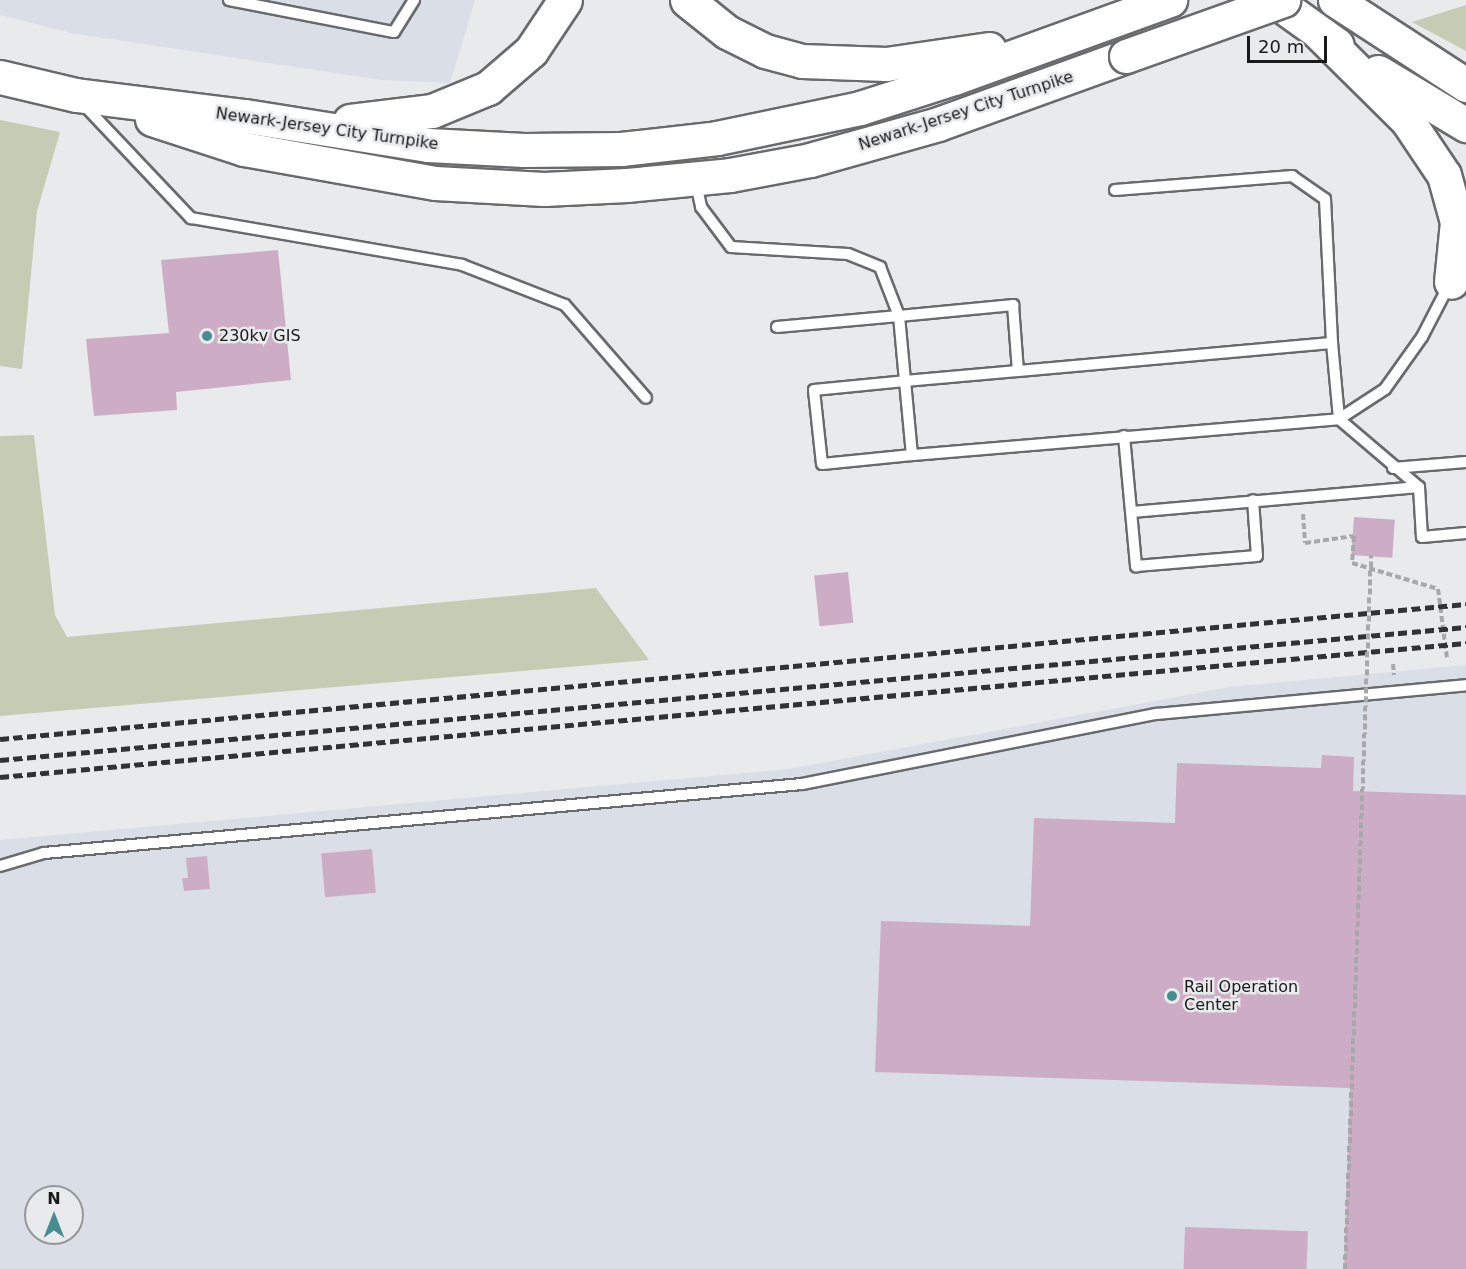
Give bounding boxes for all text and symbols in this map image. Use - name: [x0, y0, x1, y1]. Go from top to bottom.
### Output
- scale bar: [1250, 24, 1330, 62]
- text: 20 m: [1258, 36, 1304, 57]
- street label: Newark-Jersey City Turnpike: [856, 67, 1076, 155]
- street label: Newark-Jersey City Turnpike: [214, 104, 440, 154]
- place label: 230kv GIS: [219, 326, 301, 346]
- marker: 230kv GIS: [200, 329, 214, 343]
- place label: Rail Operation Center: [1184, 977, 1298, 1015]
- marker: Rail Operation Center: [1165, 989, 1179, 1003]
- north arrow: [24, 1185, 84, 1245]
- text: N: [47, 1189, 61, 1208]

